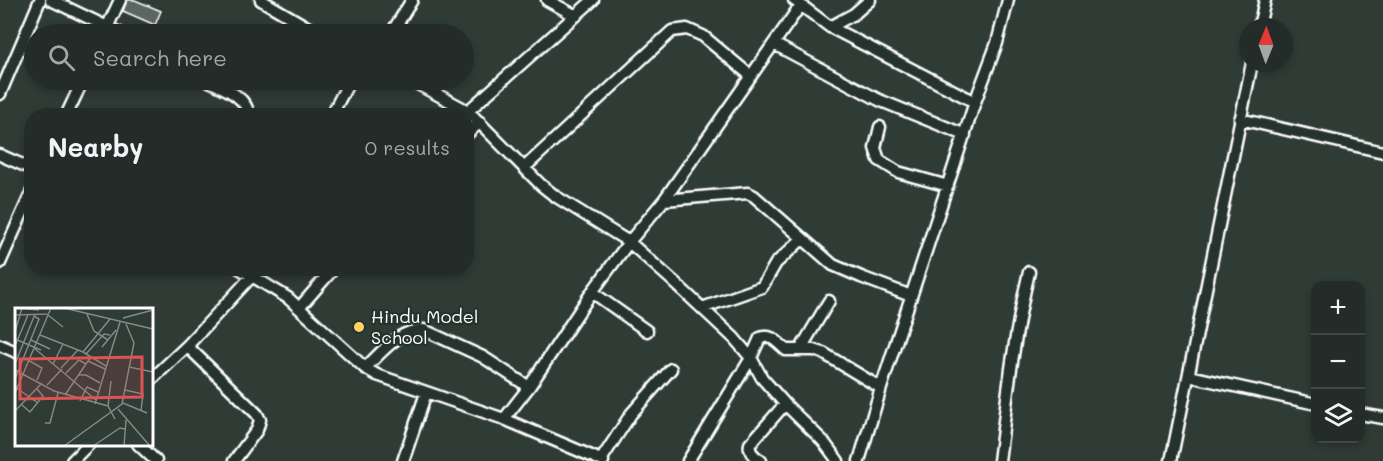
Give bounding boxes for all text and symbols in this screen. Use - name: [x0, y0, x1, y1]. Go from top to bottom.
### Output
- north arrow: [1239, 18, 1293, 72]
- search box: [24, 24, 474, 90]
- icon: search: [45, 41, 78, 74]
- text: Search here: [93, 43, 227, 72]
- text: Nearby: [48, 130, 143, 164]
- text: 0 results: [365, 134, 450, 160]
- map controls: [1311, 281, 1365, 443]
- button: +: [1311, 281, 1365, 335]
- place label: Hindu Model School: [371, 304, 478, 349]
- inset map: [15, 308, 153, 446]
- marker: Hindu Model School: [352, 320, 366, 334]
- button: −: [1311, 335, 1365, 389]
- button: layers: [1311, 389, 1365, 443]

